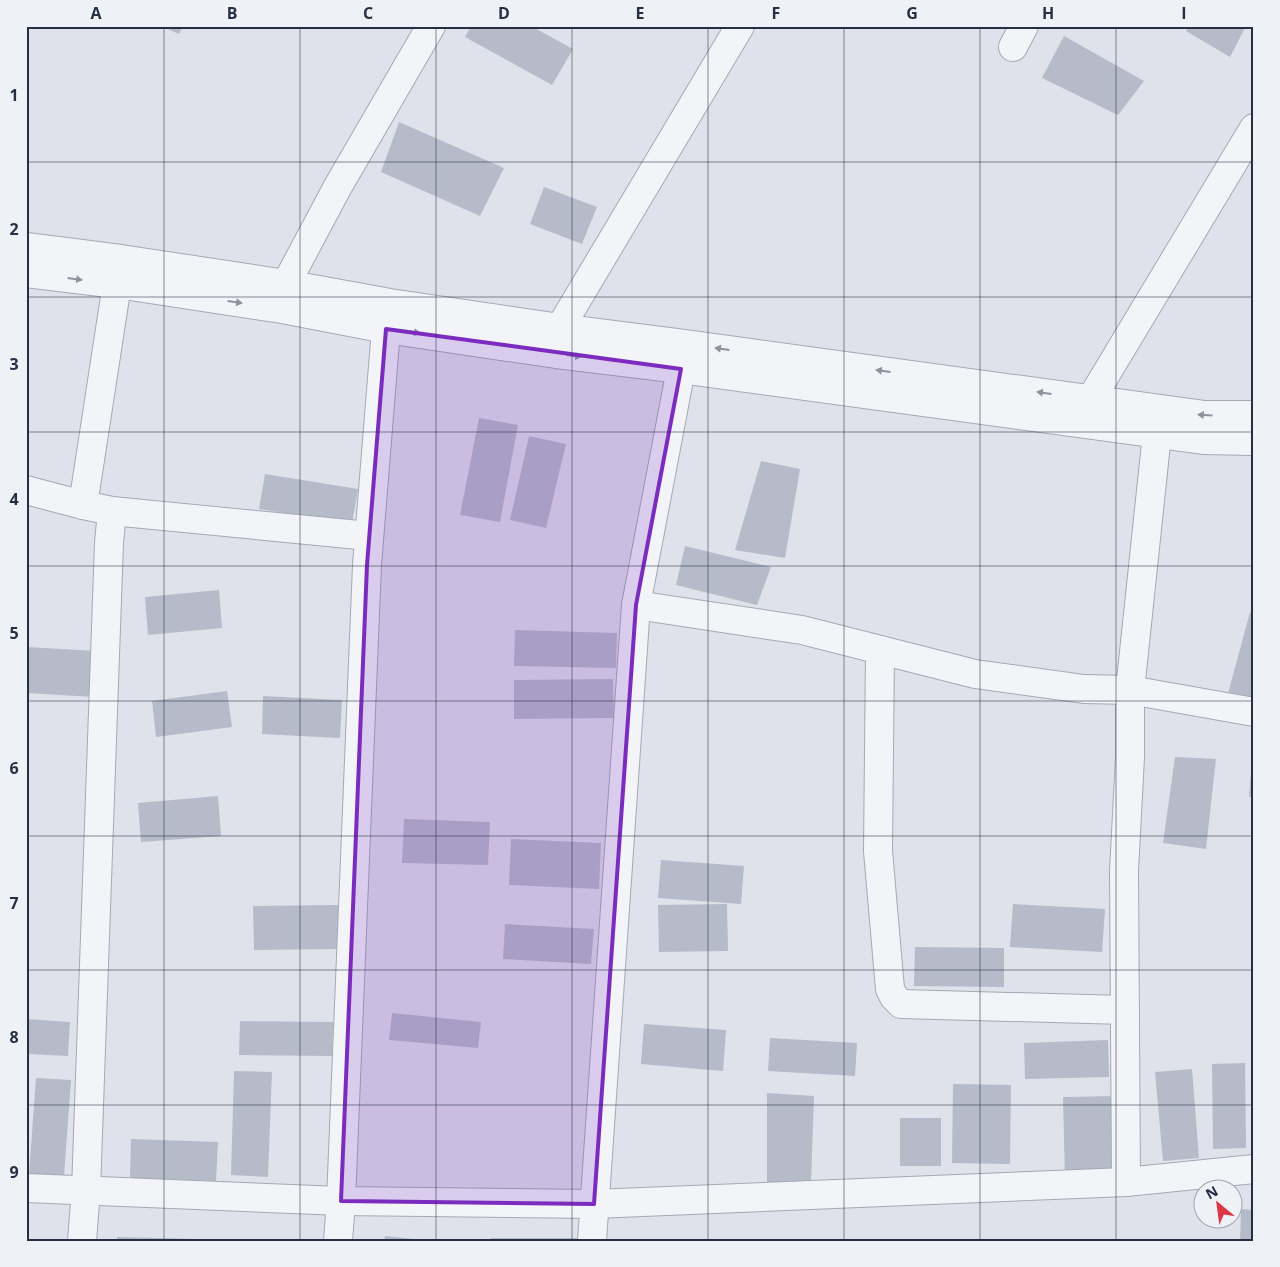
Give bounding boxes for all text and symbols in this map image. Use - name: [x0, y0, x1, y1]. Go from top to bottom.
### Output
- text: A: [90, 2, 102, 24]
- text: B: [227, 2, 237, 24]
- text: C: [363, 2, 373, 24]
- text: D: [498, 2, 510, 24]
- text: E: [636, 2, 645, 24]
- text: F: [772, 2, 780, 24]
- text: G: [906, 2, 918, 24]
- text: H: [1042, 2, 1054, 24]
- text: I: [1181, 2, 1187, 24]
- text: 1: [9, 84, 19, 106]
- text: 2: [9, 218, 19, 240]
- one-way arrow: [67, 275, 83, 283]
- one-way arrow: [228, 298, 244, 306]
- one-way arrow: [405, 329, 421, 337]
- one-way arrow: [714, 345, 730, 353]
- one-way arrow: [566, 352, 582, 360]
- text: 3: [9, 353, 19, 375]
- one-way arrow: [875, 367, 891, 375]
- one-way arrow: [1036, 389, 1052, 397]
- one-way arrow: [1197, 410, 1213, 418]
- text: 4: [9, 488, 19, 510]
- text: 5: [9, 622, 19, 644]
- text: 6: [9, 757, 19, 779]
- text: 7: [9, 892, 19, 914]
- text: 8: [9, 1026, 19, 1048]
- text: 9: [9, 1161, 19, 1183]
- north arrow: [1192, 1180, 1242, 1230]
- text: N: [1202, 1181, 1221, 1203]

